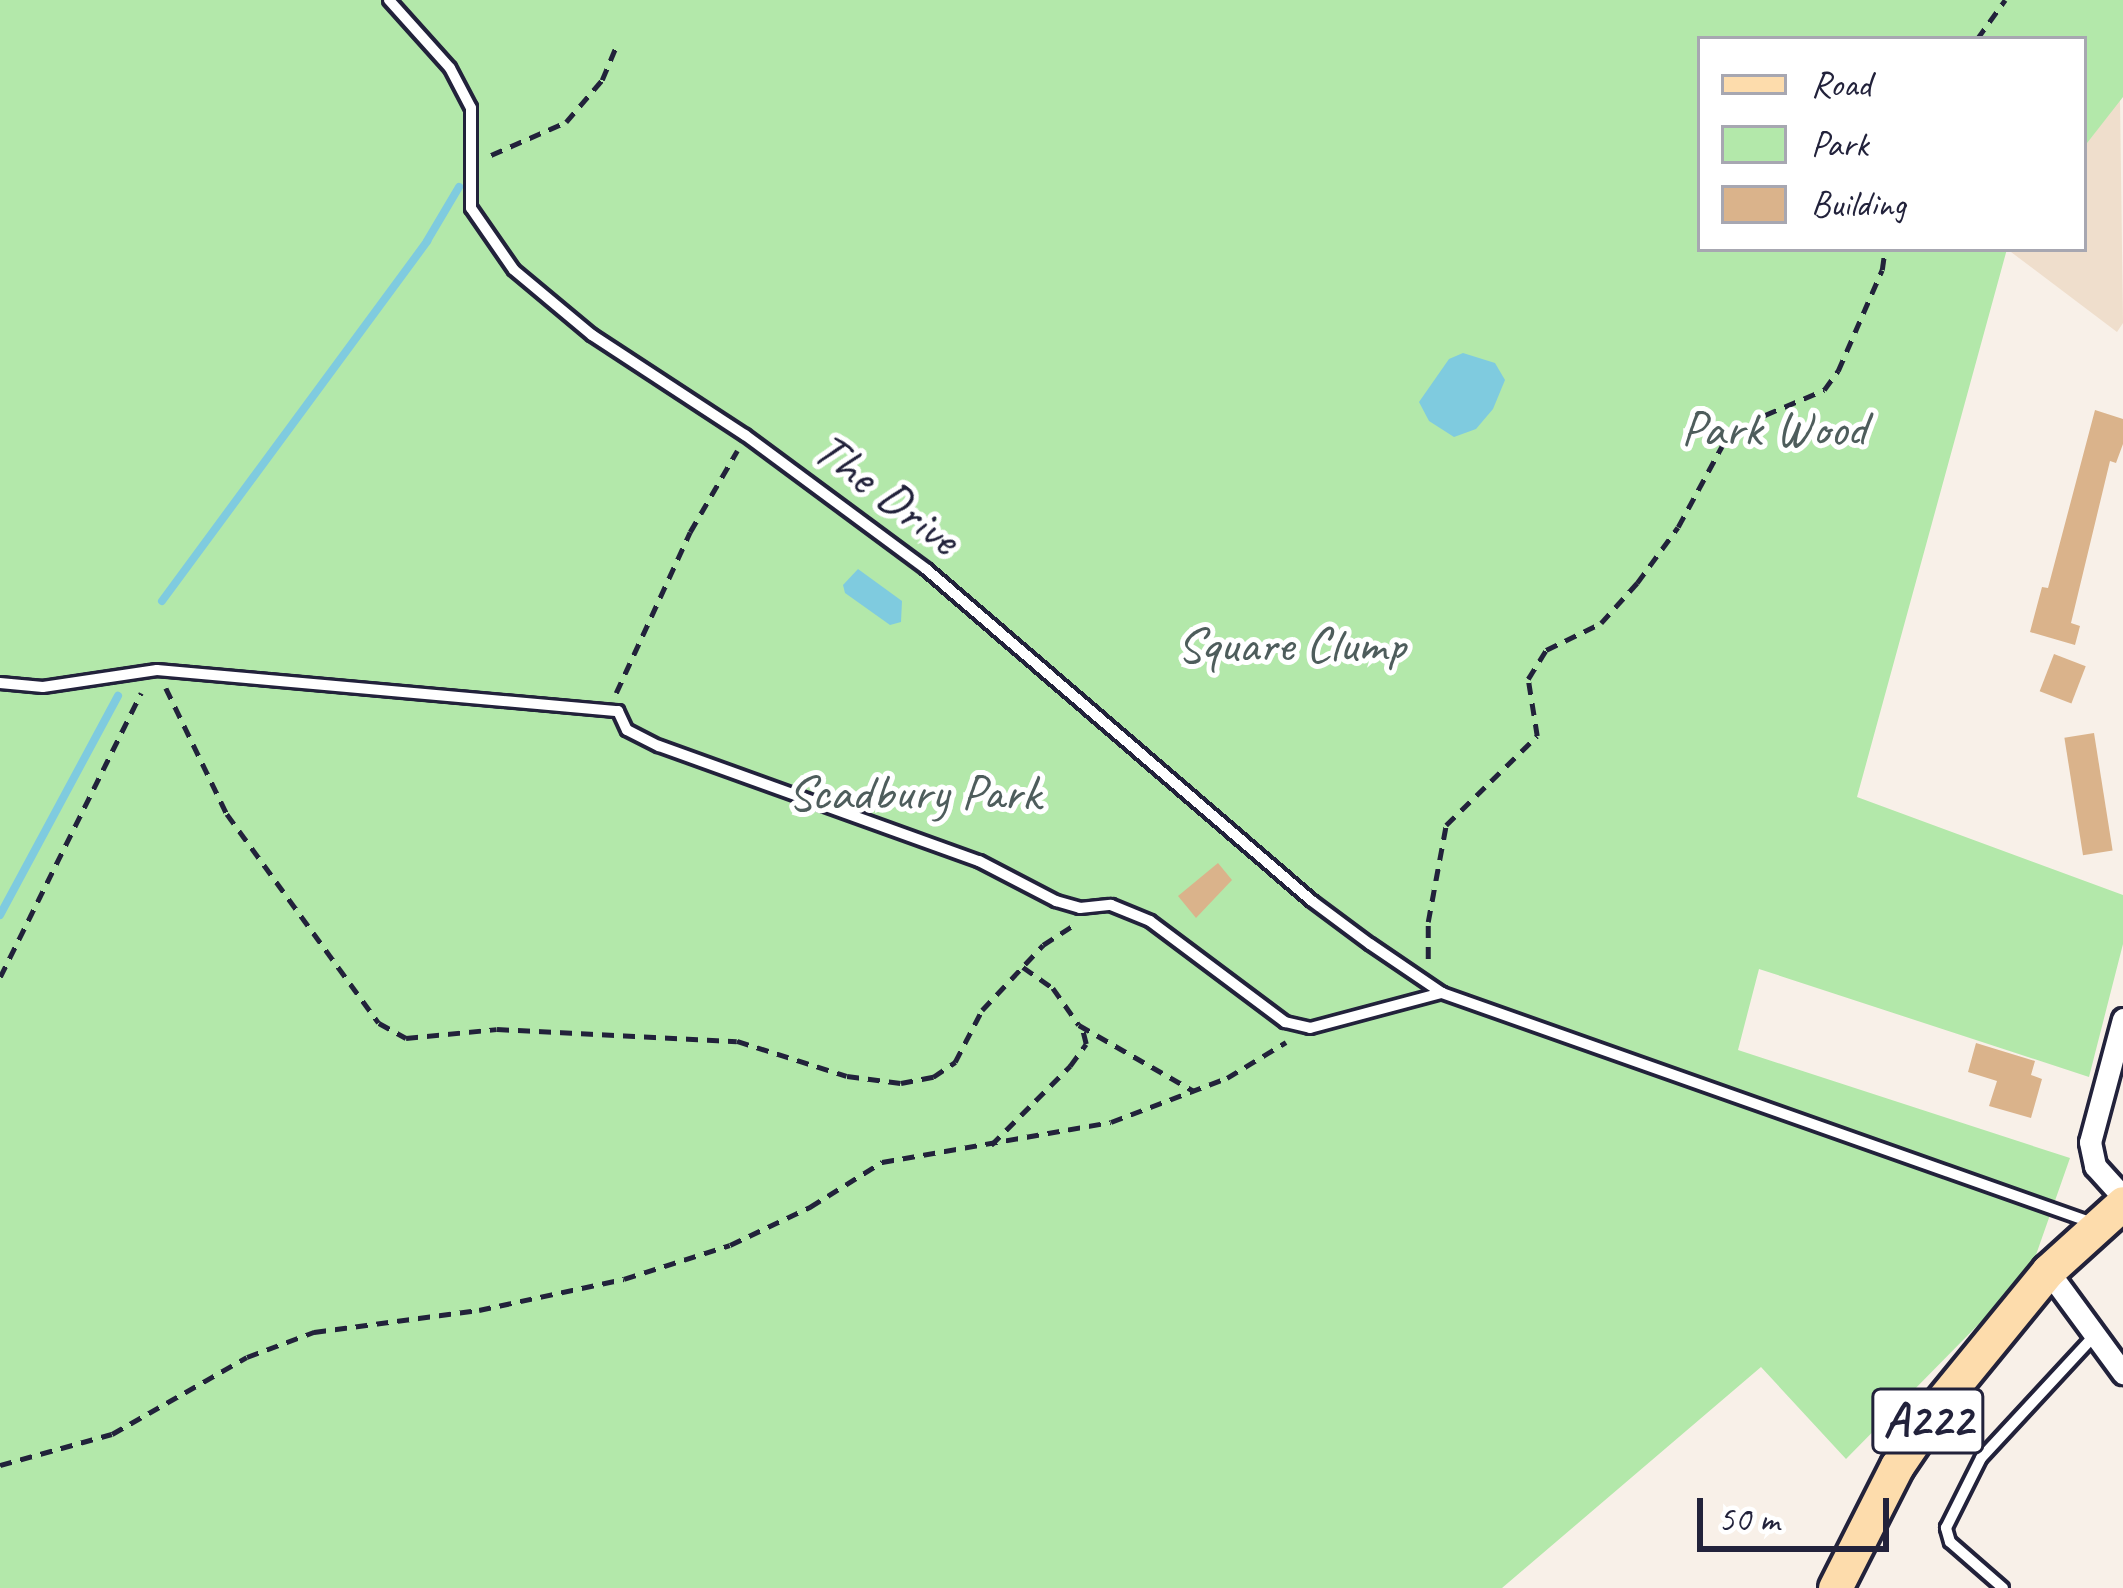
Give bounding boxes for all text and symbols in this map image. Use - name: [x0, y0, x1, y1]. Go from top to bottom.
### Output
- legend: [1697, 36, 2087, 252]
- text: Road: [1811, 61, 1871, 107]
- text: Park: [1811, 121, 1868, 167]
- text: Building: [1811, 181, 1906, 227]
- park label: Park Wood: [1681, 397, 1867, 459]
- street label: The Drive: [801, 418, 973, 568]
- park label: Square Clump: [1175, 613, 1407, 675]
- park label: Scadbury Park: [787, 761, 1041, 823]
- road number: A222: [1871, 1379, 1985, 1463]
- scale bar: [1703, 1474, 1895, 1548]
- text: 50 m: [1718, 1496, 1779, 1542]

